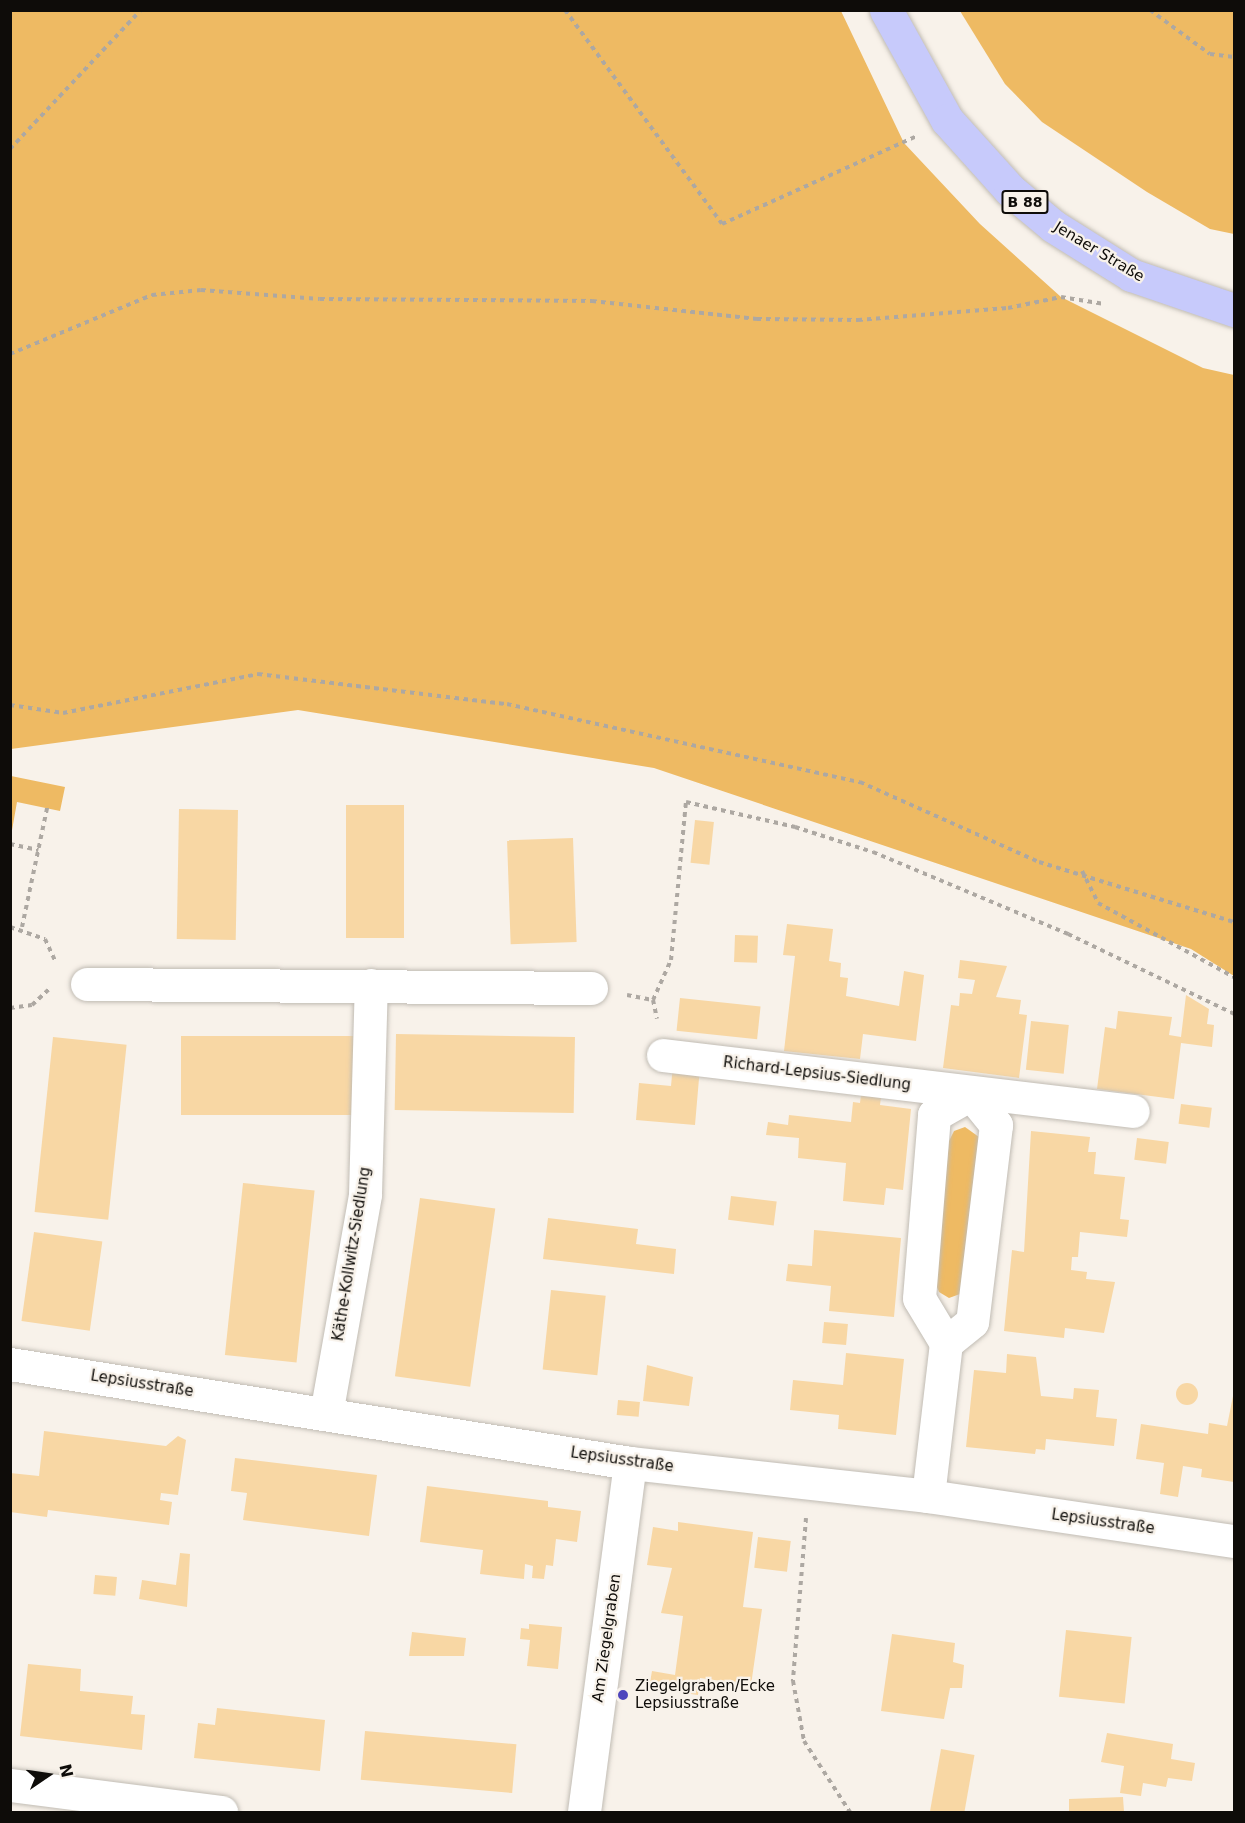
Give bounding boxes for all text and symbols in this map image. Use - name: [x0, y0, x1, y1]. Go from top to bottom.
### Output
- road number: B 88: [1001, 191, 1049, 213]
- street label: Jenaer Straße: [1051, 218, 1147, 286]
- street label: Richard-Lepsius-Siedlung: [722, 1054, 912, 1094]
- street label: Käthe-Kollwitz-Siedlung: [329, 1166, 375, 1342]
- street label: Lepsiusstraße: [89, 1367, 195, 1401]
- street label: Lepsiusstraße: [569, 1444, 675, 1476]
- street label: Lepsiusstraße: [1050, 1506, 1156, 1538]
- street label: Am Ziegelgraben: [589, 1573, 625, 1703]
- place label: Ziegelgraben/Ecke Lepsiusstraße: [635, 1677, 775, 1712]
- marker: Ziegelgraben/Ecke Lepsiusstraße: [616, 1688, 630, 1702]
- north arrow: [18, 1745, 78, 1805]
- text: N: [55, 1762, 77, 1779]

